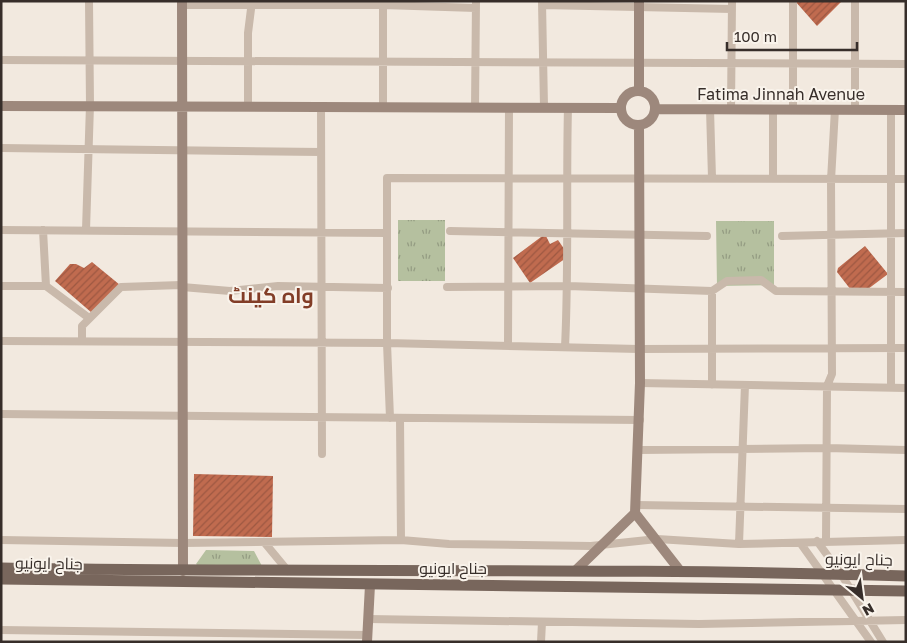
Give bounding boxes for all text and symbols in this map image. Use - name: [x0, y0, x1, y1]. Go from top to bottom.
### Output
- scale bar: [727, 20, 857, 52]
- text: 100 m: [734, 27, 777, 45]
- street label: Fatima Jinnah Avenue: [697, 84, 865, 104]
- district label: واہ کینٹ: [228, 282, 314, 309]
- street label: جناح ایونیو: [825, 548, 893, 572]
- street label: جناح ایونیو: [15, 552, 83, 576]
- street label: جناح ایونیو: [419, 558, 487, 580]
- north arrow: [837, 573, 887, 623]
- text: N: [860, 600, 877, 620]

